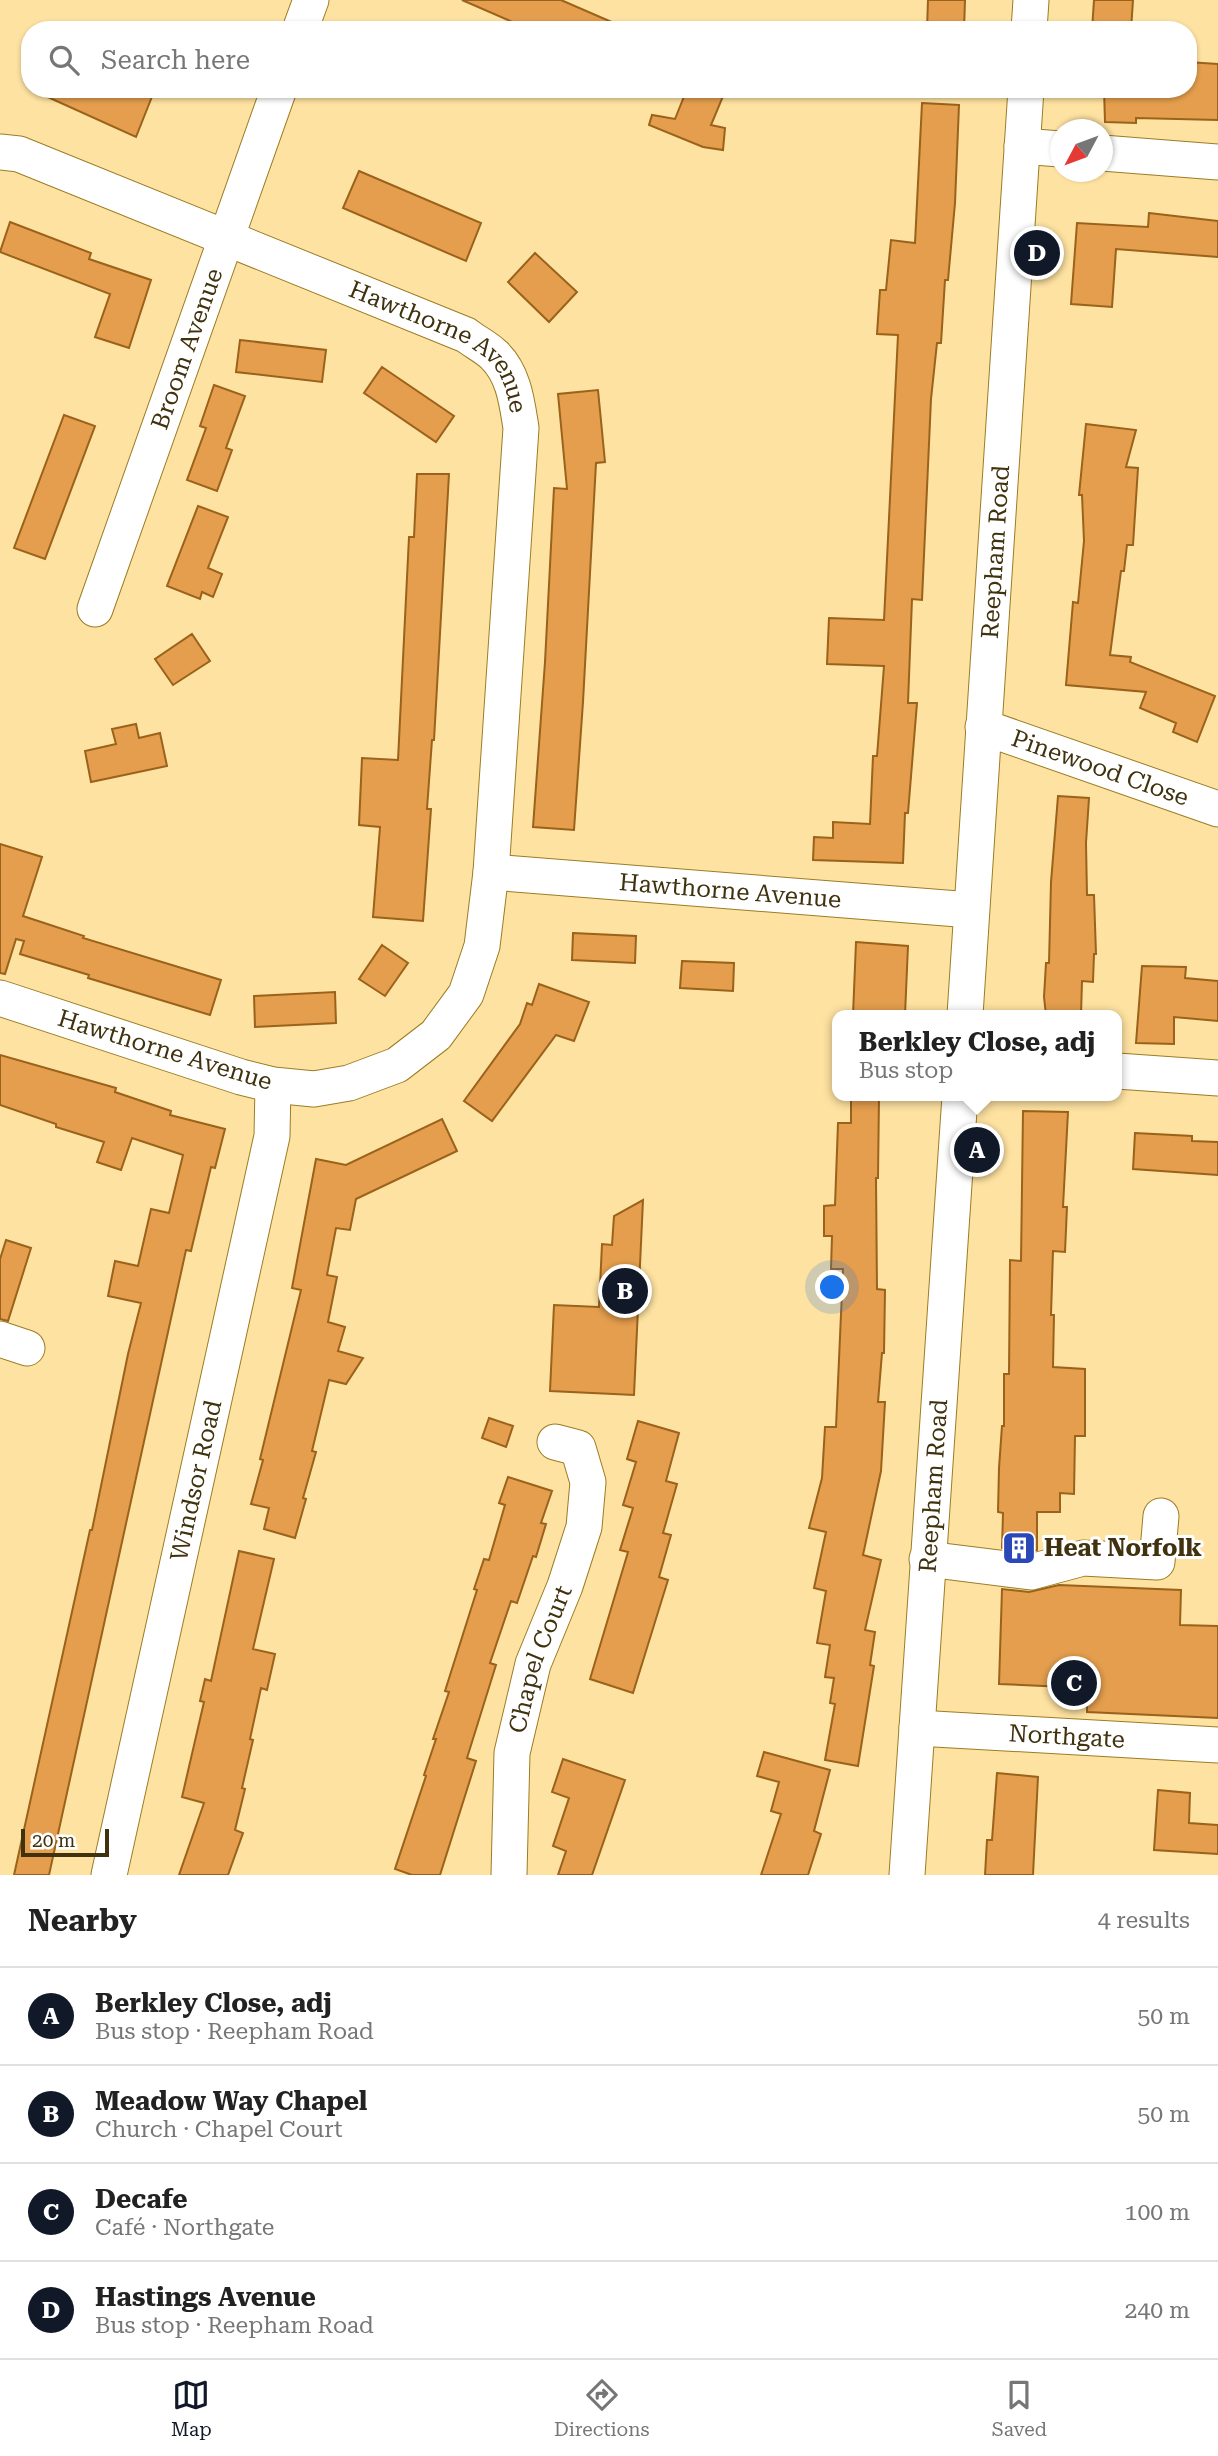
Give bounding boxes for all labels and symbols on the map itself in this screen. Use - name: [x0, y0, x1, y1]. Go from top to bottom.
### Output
- north arrow: [1050, 119, 1113, 182]
- pin: D: [1014, 227, 1060, 279]
- street label: Broom Avenue: [146, 264, 228, 433]
- street label: Hawthorne Avenue: [345, 275, 532, 415]
- street label: Reepham Road: [976, 464, 1015, 640]
- street label: Pinewood Close: [1008, 724, 1192, 812]
- street label: Hawthorne Avenue: [618, 868, 842, 914]
- street label: Hawthorne Avenue: [54, 1004, 276, 1096]
- pin: A: [954, 1124, 1000, 1176]
- pin: B: [602, 1265, 648, 1317]
- your location: [815, 1270, 849, 1304]
- street label: Windsor Road: [165, 1397, 227, 1563]
- street label: Reepham Road: [914, 1398, 953, 1574]
- building icon: Heat Norfolk: [1000, 1529, 1038, 1567]
- place label: Heat Norfolk: [1044, 1534, 1202, 1562]
- street label: Chapel Court: [503, 1581, 578, 1736]
- pin: C: [1051, 1657, 1097, 1709]
- street label: Northgate: [1008, 1719, 1126, 1754]
- scale bar: [21, 1826, 108, 1858]

